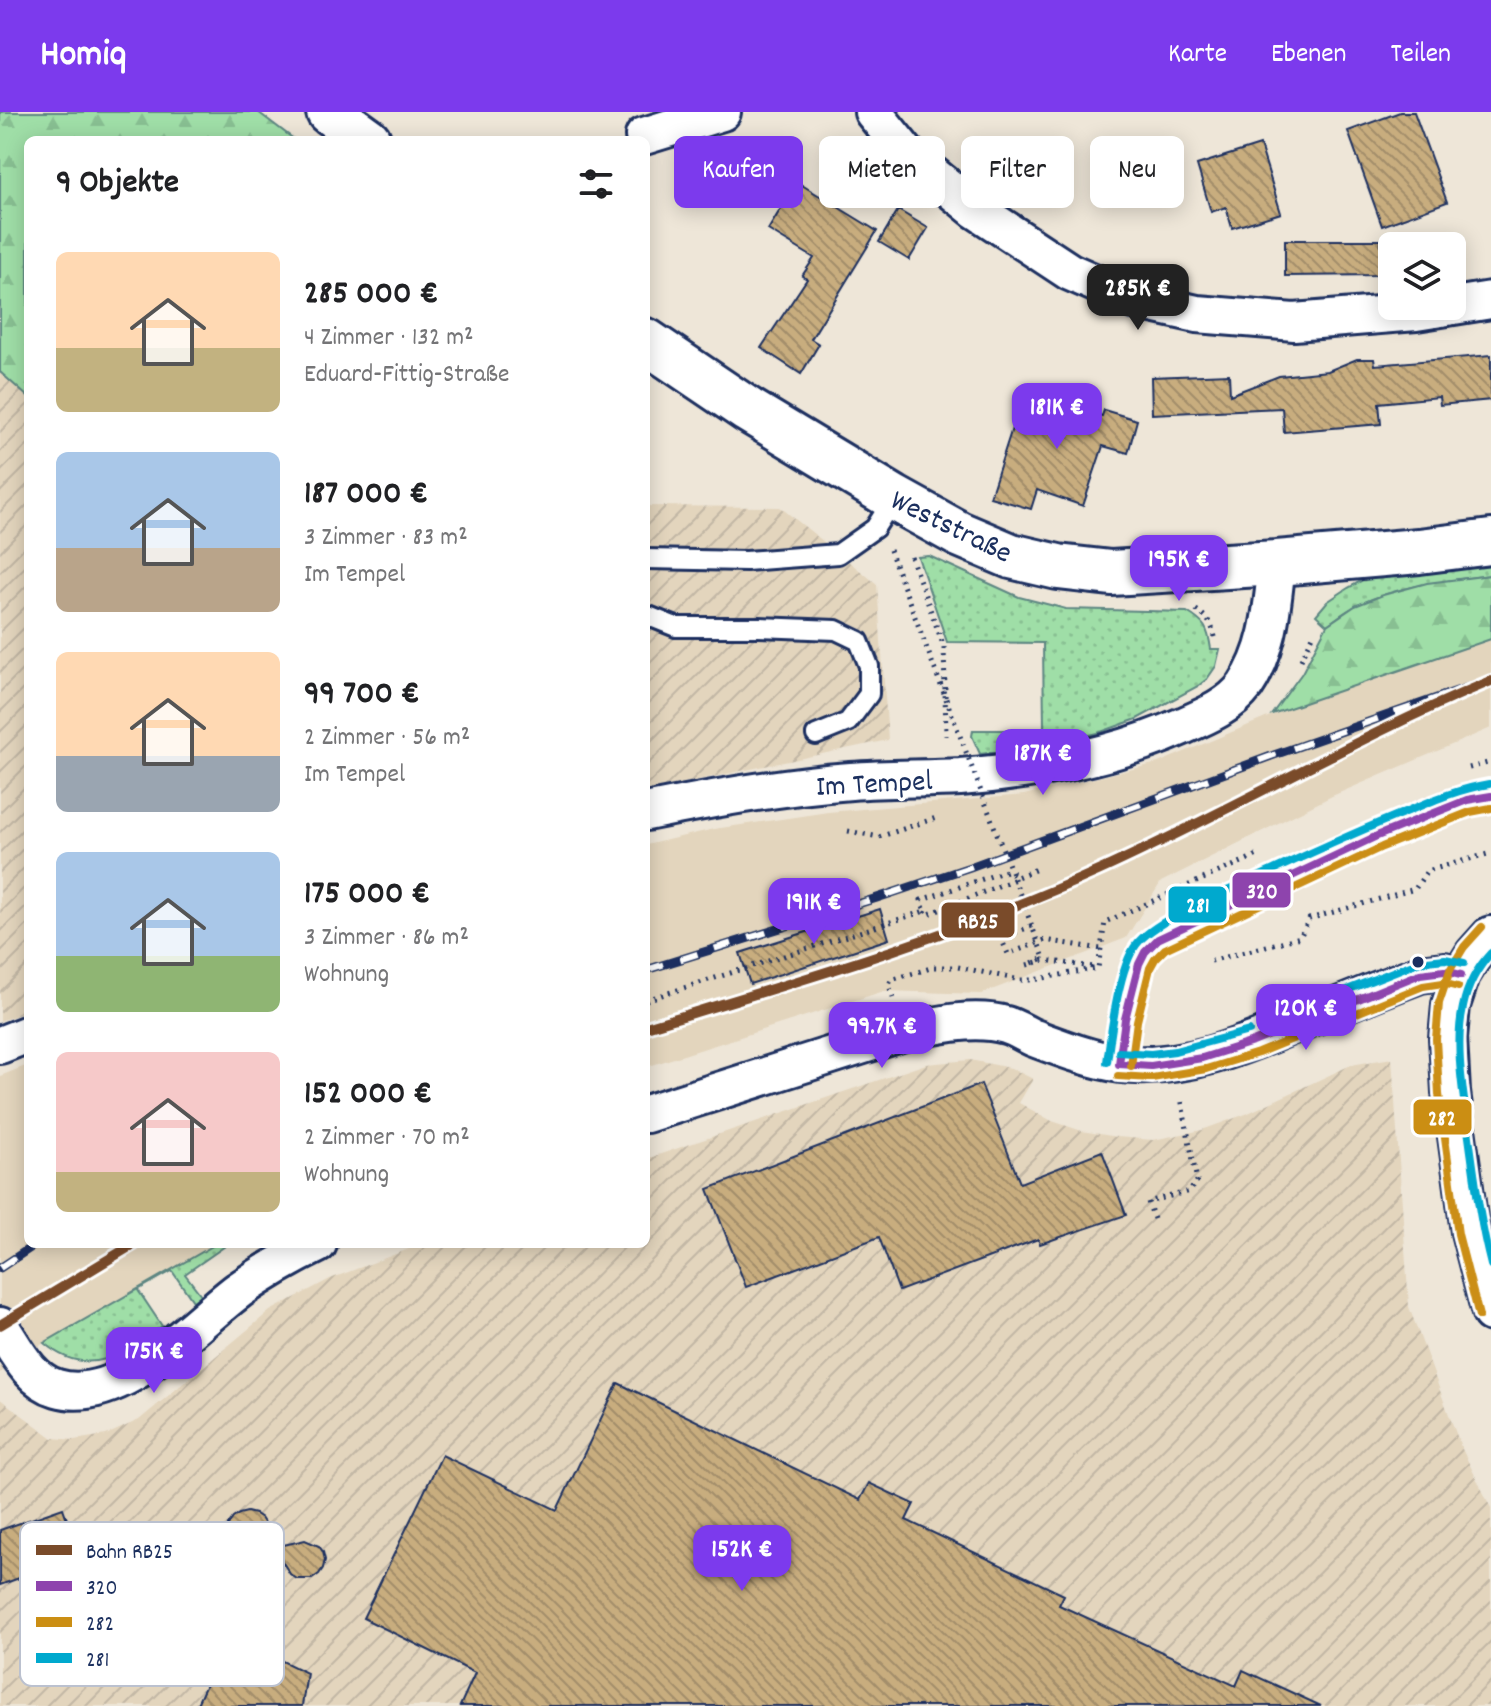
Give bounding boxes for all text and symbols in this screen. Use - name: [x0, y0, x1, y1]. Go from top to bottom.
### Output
- text: Homiq: [40, 29, 126, 84]
- text: Karte: [1168, 36, 1227, 76]
- text: Ebenen: [1271, 36, 1346, 76]
- text: Teilen: [1390, 36, 1451, 76]
- chip: Kaufen: [674, 136, 803, 208]
- chip: Mieten: [819, 136, 945, 208]
- chip: Filter: [961, 136, 1074, 208]
- chip: Neu: [1090, 136, 1184, 208]
- text: 9 Objekte: [56, 160, 179, 209]
- icon: filters: [574, 162, 618, 206]
- map controls: [1378, 232, 1466, 320]
- button: layers: [1378, 232, 1466, 320]
- pin: 285K €: [1073, 264, 1203, 332]
- text: 285 000 €: [304, 271, 438, 320]
- text: 285K €: [1105, 271, 1171, 308]
- icon: home: [120, 284, 216, 380]
- text: 4 Zimmer · 132 m²: [304, 320, 474, 357]
- text: Eduard-Fittig-Straße: [304, 357, 509, 394]
- pin: 181K €: [992, 383, 1122, 451]
- text: 181K €: [1030, 390, 1084, 427]
- text: 187 000 €: [304, 471, 428, 520]
- street label: Weststraße: [882, 481, 1018, 577]
- icon: home: [120, 484, 216, 580]
- text: 3 Zimmer · 83 m²: [304, 520, 468, 557]
- pin: 195K €: [1114, 535, 1244, 603]
- text: 195K €: [1148, 542, 1210, 579]
- text: Im Tempel: [304, 557, 405, 594]
- text: 99 700 €: [304, 671, 420, 720]
- icon: home: [120, 684, 216, 780]
- text: 2 Zimmer · 56 m²: [304, 720, 470, 757]
- pin: 187K €: [978, 729, 1108, 797]
- text: 187K €: [1014, 736, 1072, 773]
- text: Im Tempel: [304, 757, 405, 794]
- street label: Im Tempel: [815, 762, 934, 811]
- text: 175 000 €: [304, 871, 430, 920]
- line badge: 320: [1231, 871, 1292, 909]
- pin: 191K €: [749, 878, 879, 946]
- text: 320: [1246, 878, 1278, 909]
- icon: home: [120, 884, 216, 980]
- text: 191K €: [786, 885, 842, 922]
- line badge: 281: [1167, 885, 1228, 924]
- text: 281: [1186, 892, 1210, 923]
- line badge: RB25: [940, 901, 1016, 939]
- text: RB25: [958, 908, 998, 939]
- text: 3 Zimmer · 86 m²: [304, 920, 469, 957]
- unlabelled marker: [1410, 954, 1426, 970]
- text: Wohnung: [304, 957, 389, 994]
- pin: 120K €: [1241, 984, 1371, 1052]
- text: 120K €: [1274, 991, 1338, 1028]
- pin: 99.7K €: [808, 1002, 956, 1070]
- text: 99.7K €: [847, 1009, 917, 1046]
- text: 152 000 €: [304, 1071, 432, 1120]
- icon: home: [120, 1084, 216, 1180]
- line badge: 282: [1412, 1098, 1473, 1136]
- text: 282: [1428, 1105, 1456, 1136]
- text: 2 Zimmer · 70 m²: [304, 1120, 470, 1157]
- text: Wohnung: [304, 1157, 389, 1194]
- pin: 175K €: [89, 1327, 219, 1395]
- text: 175K €: [124, 1334, 184, 1371]
- legend: [20, 1522, 284, 1686]
- pin: 152K €: [677, 1525, 807, 1593]
- text: 152K €: [711, 1532, 773, 1569]
- text: Bahn RB25: [86, 1538, 173, 1569]
- text: 320: [86, 1574, 117, 1605]
- text: 282: [86, 1610, 114, 1641]
- text: 281: [86, 1646, 109, 1677]

